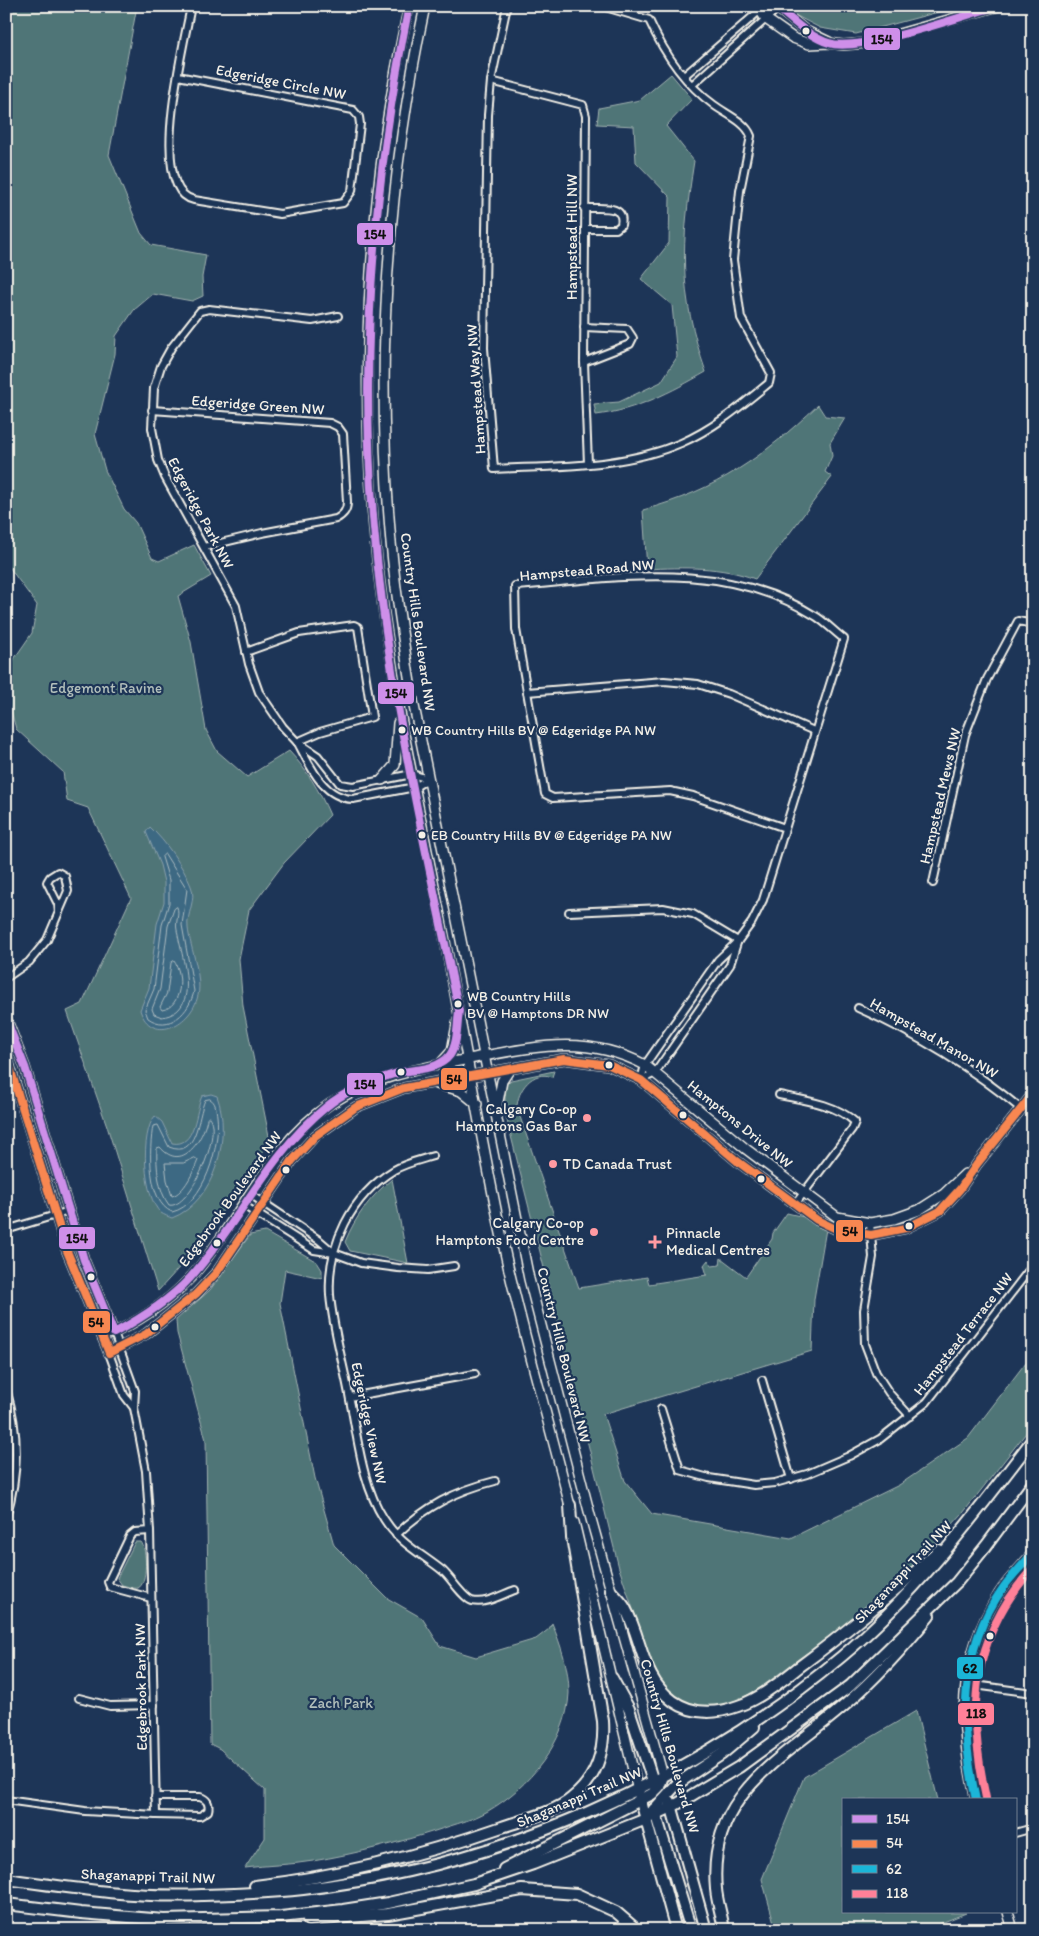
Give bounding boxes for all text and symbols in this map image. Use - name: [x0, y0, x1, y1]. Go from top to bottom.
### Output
- unlabelled marker: [801, 26, 811, 36]
- line badge: 154: [863, 27, 901, 51]
- text: 154: [871, 31, 894, 48]
- street label: Edgeridge Circle NW: [215, 61, 348, 103]
- street label: Hampstead Hill NW: [563, 174, 581, 300]
- line badge: 154: [356, 222, 394, 246]
- text: 154: [364, 226, 387, 243]
- street label: Hampstead Way NW: [462, 323, 490, 455]
- street label: Edgeridge Green NW: [191, 391, 325, 419]
- street label: Edgeridge Park NW: [164, 454, 238, 572]
- street label: Country Hills Boulevard NW: [397, 532, 439, 713]
- street label: Hampstead Road NW: [519, 555, 655, 585]
- park label: Edgemont Ravine: [50, 679, 162, 697]
- line badge: 154: [377, 681, 415, 705]
- text: 154: [385, 685, 408, 702]
- place label: WB Country Hills BV @ Edgeridge PA NW: [411, 722, 656, 739]
- marker: WB Country Hills BV @ Edgeridge PA NW: [397, 725, 407, 735]
- street label: Hampstead Mews NW: [916, 726, 964, 866]
- place label: EB Country Hills BV @ Edgeridge PA NW: [431, 827, 672, 844]
- marker: EB Country Hills BV @ Edgeridge PA NW: [417, 830, 427, 840]
- place label: WB Country Hills BV @ Hamptons DR NW: [467, 988, 609, 1022]
- street label: Hampstead Manor NW: [867, 994, 1001, 1082]
- marker: WB Country Hills BV @ Hamptons DR NW: [453, 999, 463, 1009]
- unlabelled marker: [604, 1060, 614, 1070]
- unlabelled marker: [396, 1067, 406, 1077]
- line badge: 54: [440, 1067, 468, 1091]
- text: 54: [446, 1071, 462, 1088]
- line badge: 154: [346, 1072, 384, 1096]
- text: 154: [354, 1076, 377, 1093]
- street label: Hamptons Drive NW: [684, 1076, 796, 1172]
- place label: Calgary Co-op Hamptons Gas Bar: [455, 1100, 577, 1135]
- unlabelled marker: [678, 1110, 688, 1120]
- marker: Calgary Co-op Hamptons Gas Bar: [581, 1112, 593, 1124]
- street label: Edgebrook Boulevard NW: [175, 1128, 285, 1270]
- place label: TD Canada Trust: [563, 1155, 672, 1173]
- marker: TD Canada Trust: [547, 1158, 559, 1170]
- unlabelled marker: [281, 1165, 291, 1175]
- unlabelled marker: [756, 1174, 766, 1184]
- place label: Calgary Co-op Hamptons Food Centre: [435, 1214, 584, 1249]
- line badge: 54: [835, 1219, 864, 1243]
- unlabelled marker: [904, 1221, 914, 1231]
- text: 54: [842, 1223, 858, 1240]
- place label: Pinnacle Medical Centres: [666, 1224, 770, 1259]
- line badge: 154: [58, 1226, 96, 1250]
- marker: Calgary Co-op Hamptons Food Centre: [588, 1226, 600, 1238]
- text: 154: [66, 1230, 89, 1247]
- marker: Pinnacle Medical Centres: [648, 1235, 662, 1249]
- unlabelled marker: [212, 1238, 222, 1248]
- street label: Country Hills Boulevard NW: [533, 1265, 595, 1445]
- street label: Hampstead Terrace NW: [910, 1269, 1017, 1399]
- unlabelled marker: [86, 1272, 96, 1282]
- line badge: 54: [82, 1310, 111, 1334]
- text: 54: [88, 1314, 104, 1331]
- unlabelled marker: [150, 1322, 160, 1332]
- street label: Edgeridge View NW: [347, 1360, 391, 1486]
- street label: Shaganappi Trail NW: [851, 1517, 955, 1627]
- street label: Edgebrook Park NW: [131, 1623, 151, 1751]
- unlabelled marker: [985, 1631, 995, 1641]
- line badge: 62: [956, 1656, 984, 1680]
- street label: Country Hills Boulevard NW: [637, 1657, 704, 1835]
- text: 62: [963, 1660, 978, 1677]
- park label: Zach Park: [309, 1694, 373, 1712]
- line badge: 118: [957, 1702, 995, 1726]
- text: 118: [966, 1705, 987, 1722]
- street label: Shaganappi Trail NW: [514, 1762, 644, 1832]
- legend: [842, 1798, 1016, 1914]
- text: 154: [886, 1810, 910, 1828]
- text: 54: [886, 1834, 903, 1852]
- text: 62: [886, 1860, 902, 1878]
- street label: Shaganappi Trail NW: [81, 1865, 216, 1887]
- text: 118: [886, 1884, 908, 1902]

